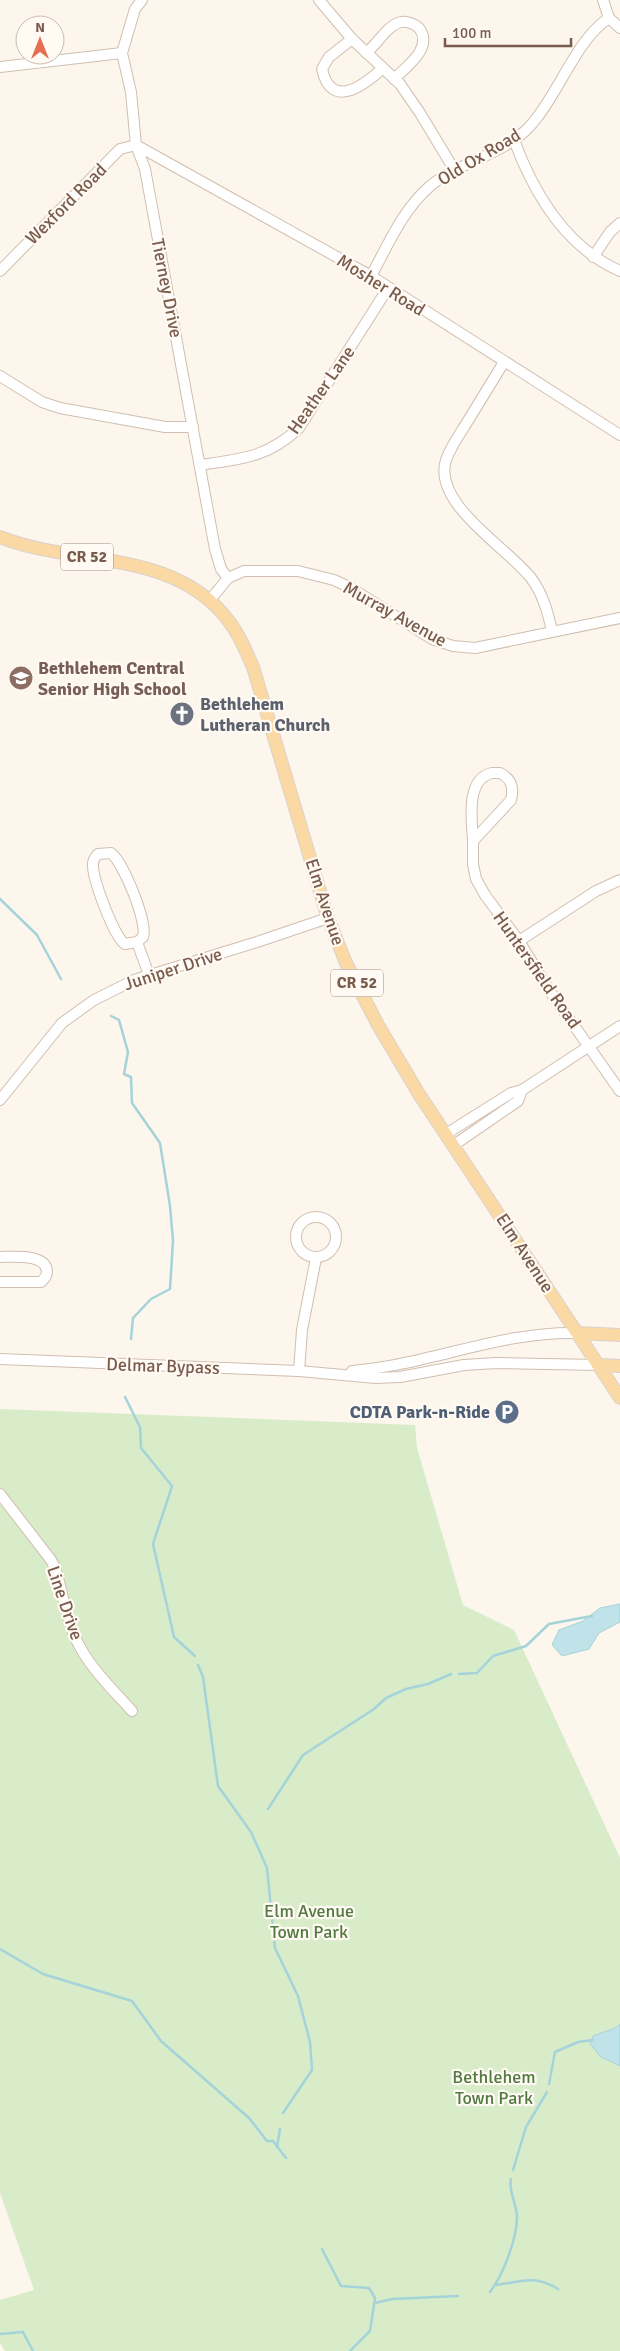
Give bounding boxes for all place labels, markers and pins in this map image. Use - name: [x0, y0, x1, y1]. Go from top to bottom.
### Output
- place label: Bethlehem Central Senior High School: [38, 657, 187, 700]
- school or university icon: Bethlehem Central Senior High School: [8, 665, 34, 691]
- place label: Bethlehem Lutheran Church: [200, 693, 331, 736]
- church icon: Bethlehem Lutheran Church: [169, 701, 195, 727]
- parking icon: CDTA Park-n-Ride: [494, 1399, 520, 1425]
- place label: CDTA Park-n-Ride: [350, 1401, 490, 1423]

